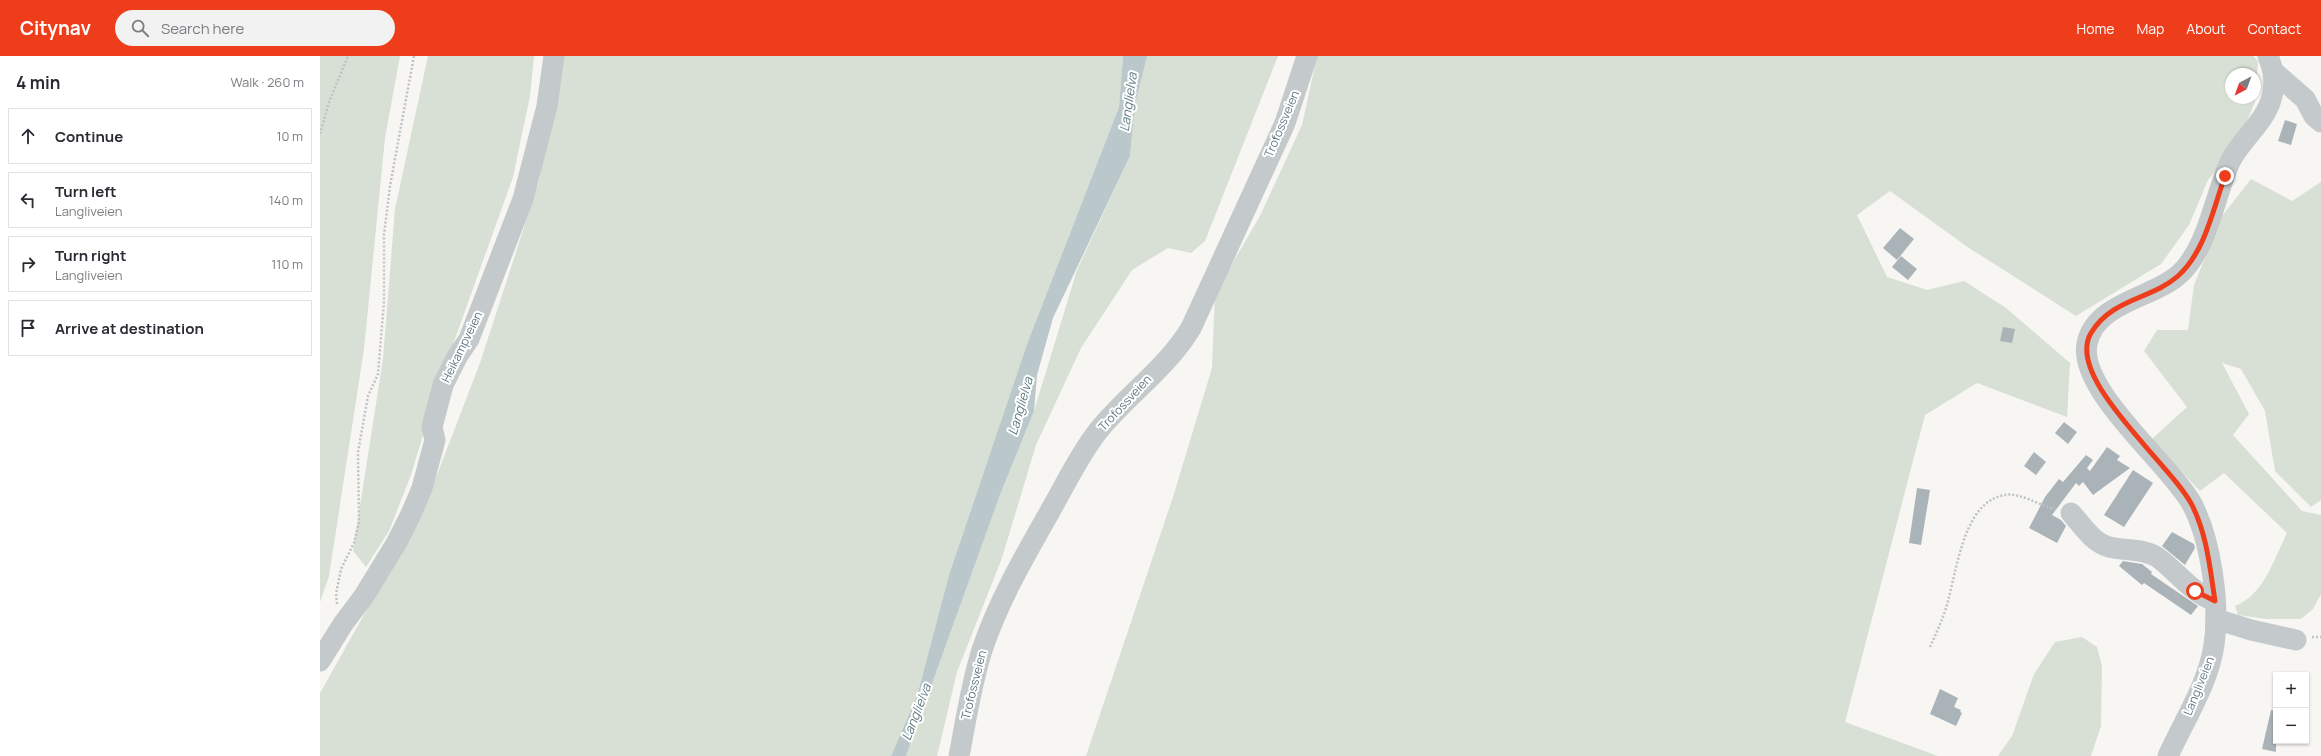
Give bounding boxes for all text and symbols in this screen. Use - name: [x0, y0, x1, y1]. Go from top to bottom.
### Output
- search box: [115, 10, 395, 46]
- text: Citynav: [20, 15, 91, 41]
- icon: search: [129, 17, 151, 39]
- text: Search here: [161, 18, 244, 39]
- text: Home: [2077, 19, 2114, 38]
- text: Map: [2136, 19, 2164, 38]
- text: About: [2186, 19, 2226, 38]
- text: Contact: [2248, 19, 2301, 38]
- north arrow: [2225, 68, 2261, 104]
- text: 4 min: [16, 71, 60, 94]
- water label: Langlielva: [1115, 71, 1141, 133]
- text: Walk · 260 m: [231, 73, 304, 91]
- street label: Trofossveien: [1260, 88, 1303, 160]
- icon: ahead: [17, 125, 39, 147]
- text: Continue: [55, 126, 123, 147]
- text: 10 m: [276, 127, 303, 145]
- route end: [2216, 167, 2234, 185]
- text: Turn left: [55, 181, 117, 202]
- icon: left: [17, 189, 39, 211]
- text: 140 m: [269, 191, 303, 209]
- text: Langliveien: [55, 202, 122, 220]
- text: Turn right: [55, 245, 126, 266]
- icon: right: [17, 253, 39, 275]
- text: 110 m: [271, 255, 303, 273]
- text: Langliveien: [55, 266, 122, 284]
- street label: Heikampveien: [437, 308, 486, 385]
- icon: arrive: [17, 317, 39, 339]
- text: Arrive at destination: [55, 318, 204, 339]
- street label: Trofossveien: [1094, 371, 1155, 434]
- water label: Langlielva: [1003, 374, 1037, 437]
- route start: [2186, 582, 2204, 600]
- street label: Trofossveien: [957, 648, 990, 721]
- street label: Langliveien: [2179, 654, 2218, 718]
- map controls: [2273, 672, 2309, 744]
- button: +: [2273, 672, 2309, 708]
- water label: Langlielva: [897, 680, 935, 743]
- button: −: [2273, 708, 2309, 744]

